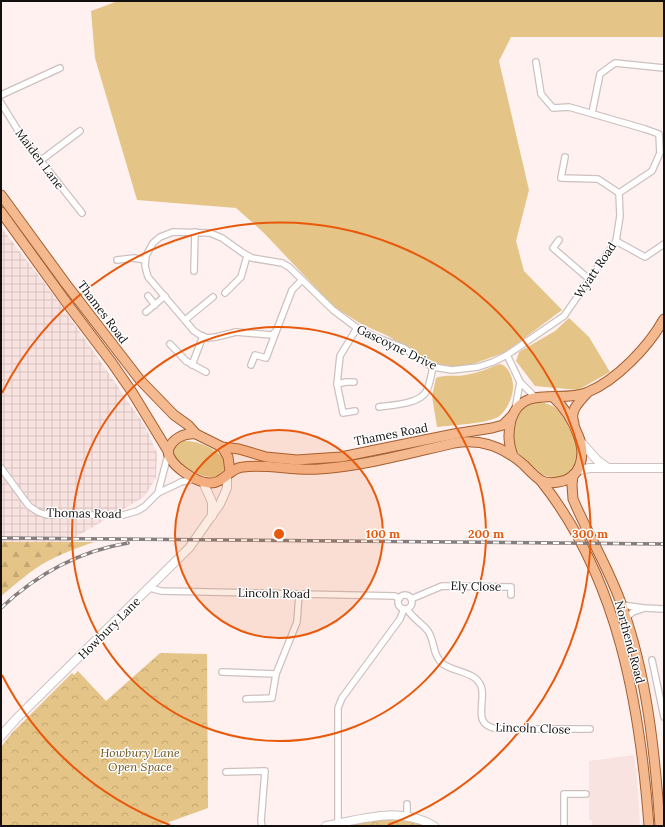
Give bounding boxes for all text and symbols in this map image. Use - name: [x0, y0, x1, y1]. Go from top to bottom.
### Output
- street label: Maiden Lane: [12, 126, 68, 193]
- street label: Wyatt Road: [571, 239, 619, 301]
- street label: Thames Road: [74, 278, 132, 346]
- street label: Gascoyne Drive: [354, 321, 440, 373]
- street label: Thames Road: [353, 419, 429, 449]
- street label: Thomas Road: [46, 505, 122, 521]
- text: 100 m: [366, 526, 400, 541]
- text: 200 m: [468, 526, 504, 541]
- text: 300 m: [572, 526, 608, 541]
- centre of rings: [272, 527, 286, 541]
- street label: Ely Close: [450, 578, 502, 594]
- street label: Lincoln Road: [238, 585, 310, 601]
- street label: Howbury Lane: [75, 593, 144, 662]
- street label: Northend Road: [612, 599, 648, 685]
- street label: Lincoln Close: [495, 719, 571, 737]
- park label: Howbury Lane Open Space: [100, 745, 180, 774]

